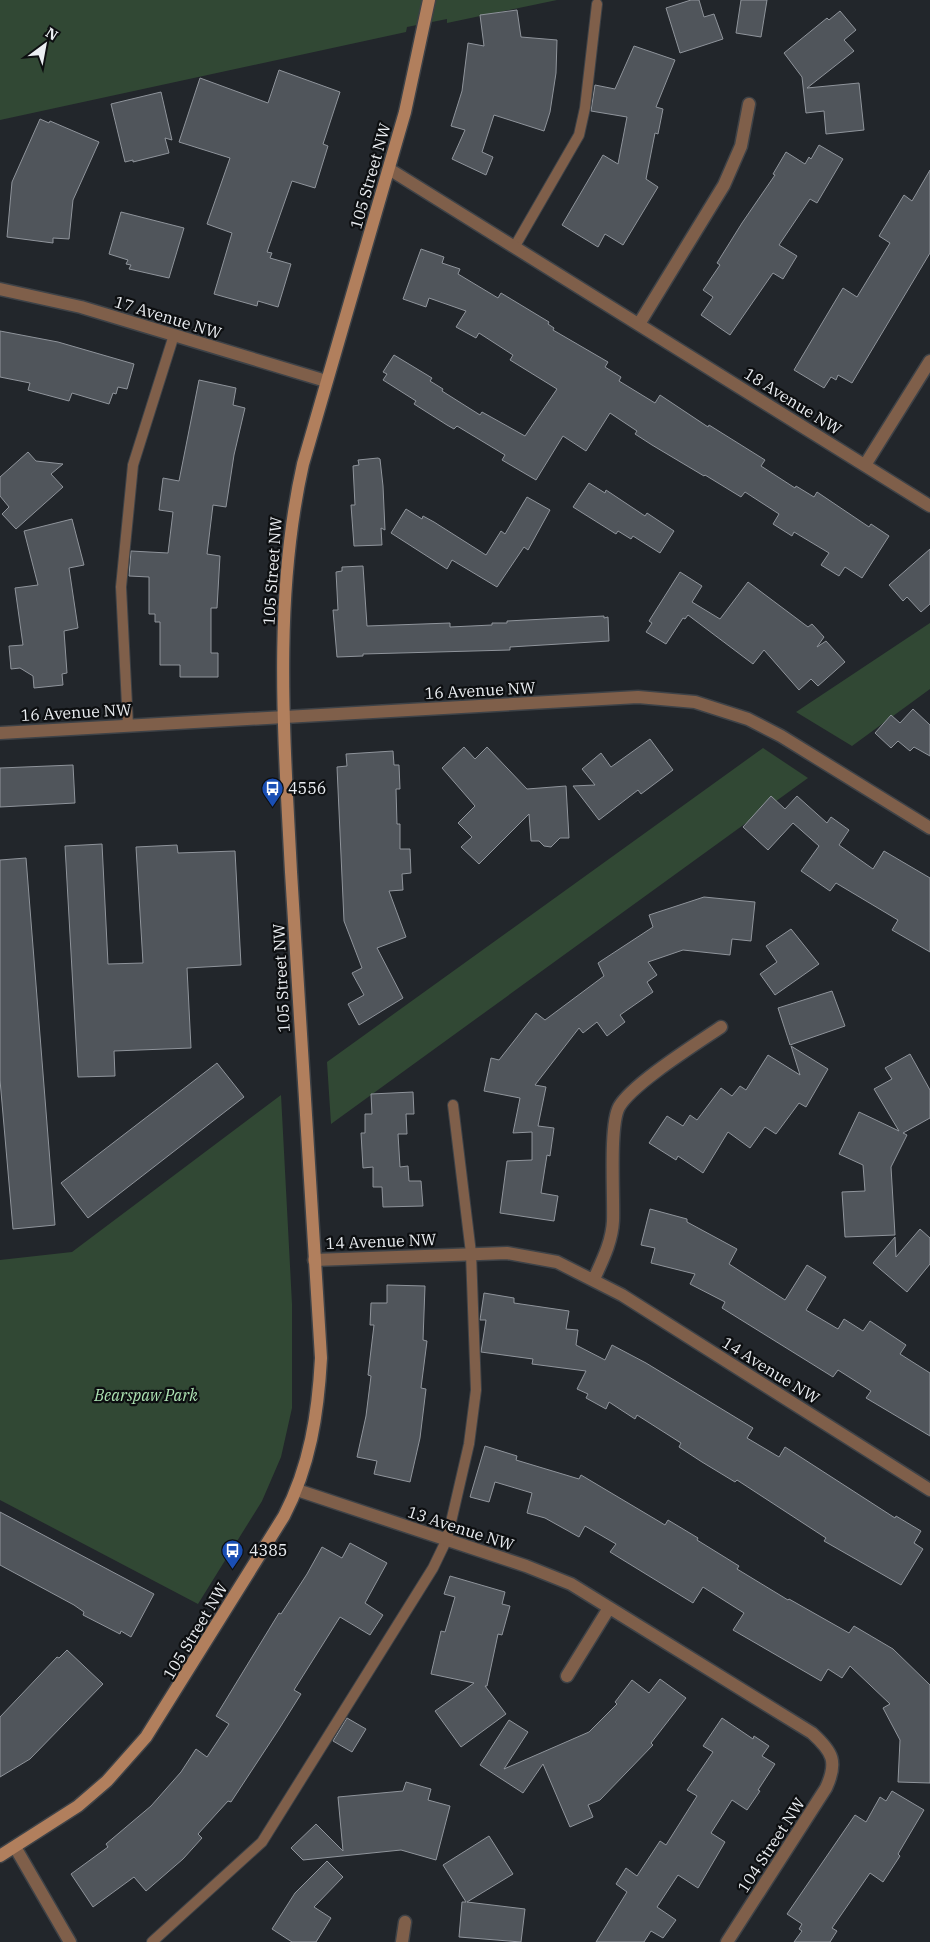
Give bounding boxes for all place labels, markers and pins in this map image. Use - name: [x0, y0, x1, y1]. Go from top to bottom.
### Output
- bus stop icon: 4556: [260, 776, 284, 807]
- place label: 4556: [288, 778, 326, 798]
- bus stop icon: 4385: [221, 1538, 245, 1569]
- place label: 4385: [249, 1540, 287, 1560]

